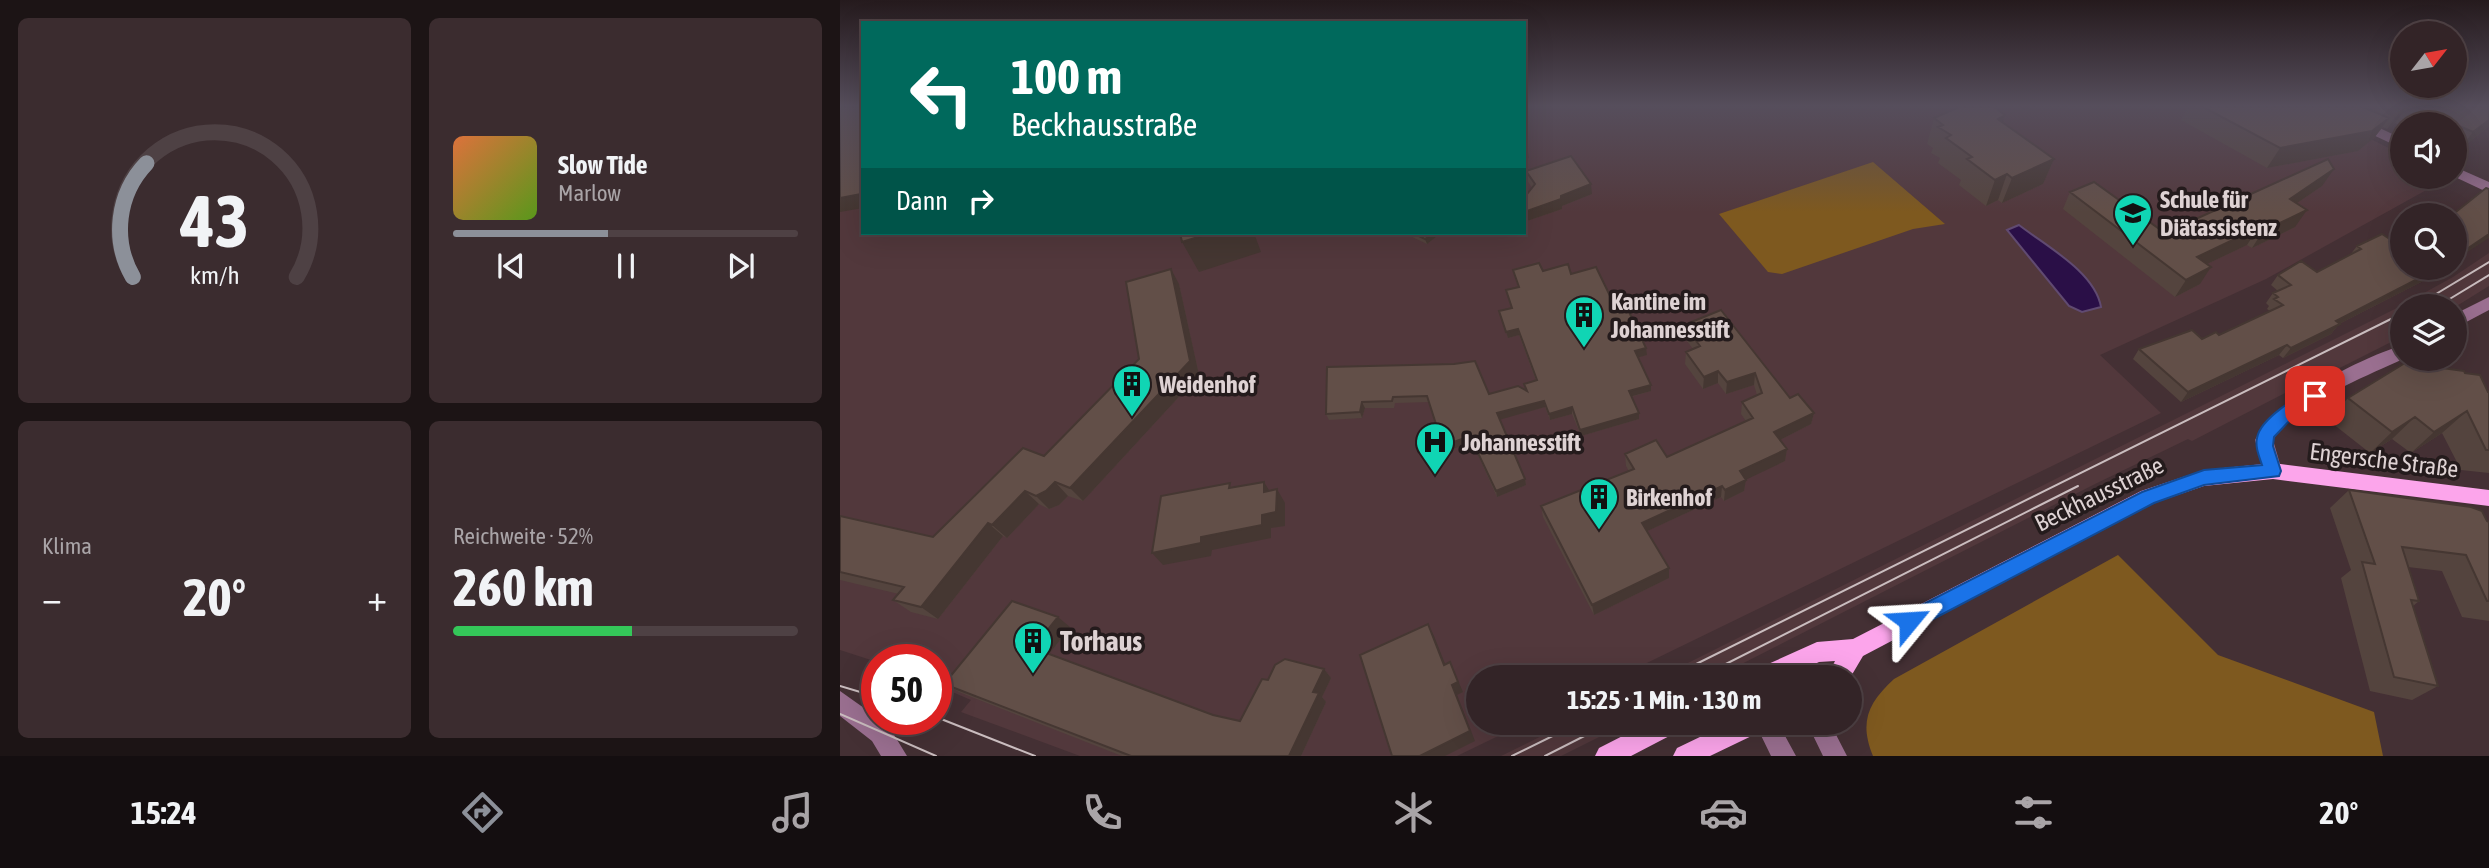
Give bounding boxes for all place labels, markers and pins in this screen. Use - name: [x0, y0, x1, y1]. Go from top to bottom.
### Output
- place label: Schule für Diätassistenz: [2160, 186, 2277, 241]
- school or university icon: Schule für Diätassistenz: [2112, 192, 2154, 247]
- place label: Kantine im Johannesstift: [1610, 288, 1730, 343]
- building icon: Kantine im Johannesstift: [1563, 294, 1605, 349]
- building icon: Weidenhof: [1111, 363, 1153, 418]
- pin: [2285, 366, 2345, 426]
- place label: Weidenhof: [1158, 371, 1256, 398]
- hospital icon: Johannesstift: [1414, 421, 1456, 476]
- place label: Johannesstift: [1461, 429, 1581, 456]
- building icon: Birkenhof: [1578, 476, 1620, 531]
- place label: Birkenhof: [1626, 484, 1713, 511]
- building icon: Torhaus: [1012, 620, 1054, 675]
- place label: Torhaus: [1060, 625, 1142, 657]

